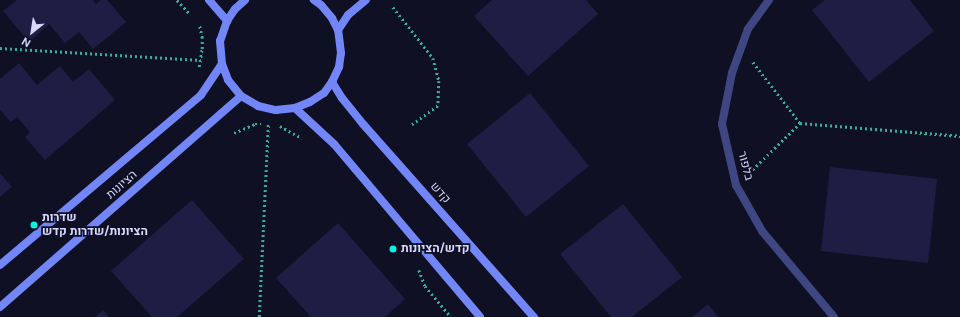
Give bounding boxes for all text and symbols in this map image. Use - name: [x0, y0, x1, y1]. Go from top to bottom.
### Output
- north arrow: [12, 12, 52, 52]
- text: N: [19, 34, 33, 50]
- street label: בלפור: [734, 150, 756, 182]
- street label: הציונות: [104, 168, 140, 202]
- street label: קדש: [427, 180, 453, 206]
- place label: שדרות הציונות/שדרות קדש: [42, 211, 148, 239]
- marker: שדרות הציונות/שדרות קדש: [29, 220, 39, 230]
- place label: קדש/הציונות: [401, 242, 470, 256]
- marker: קדש/הציונות: [388, 244, 398, 254]

